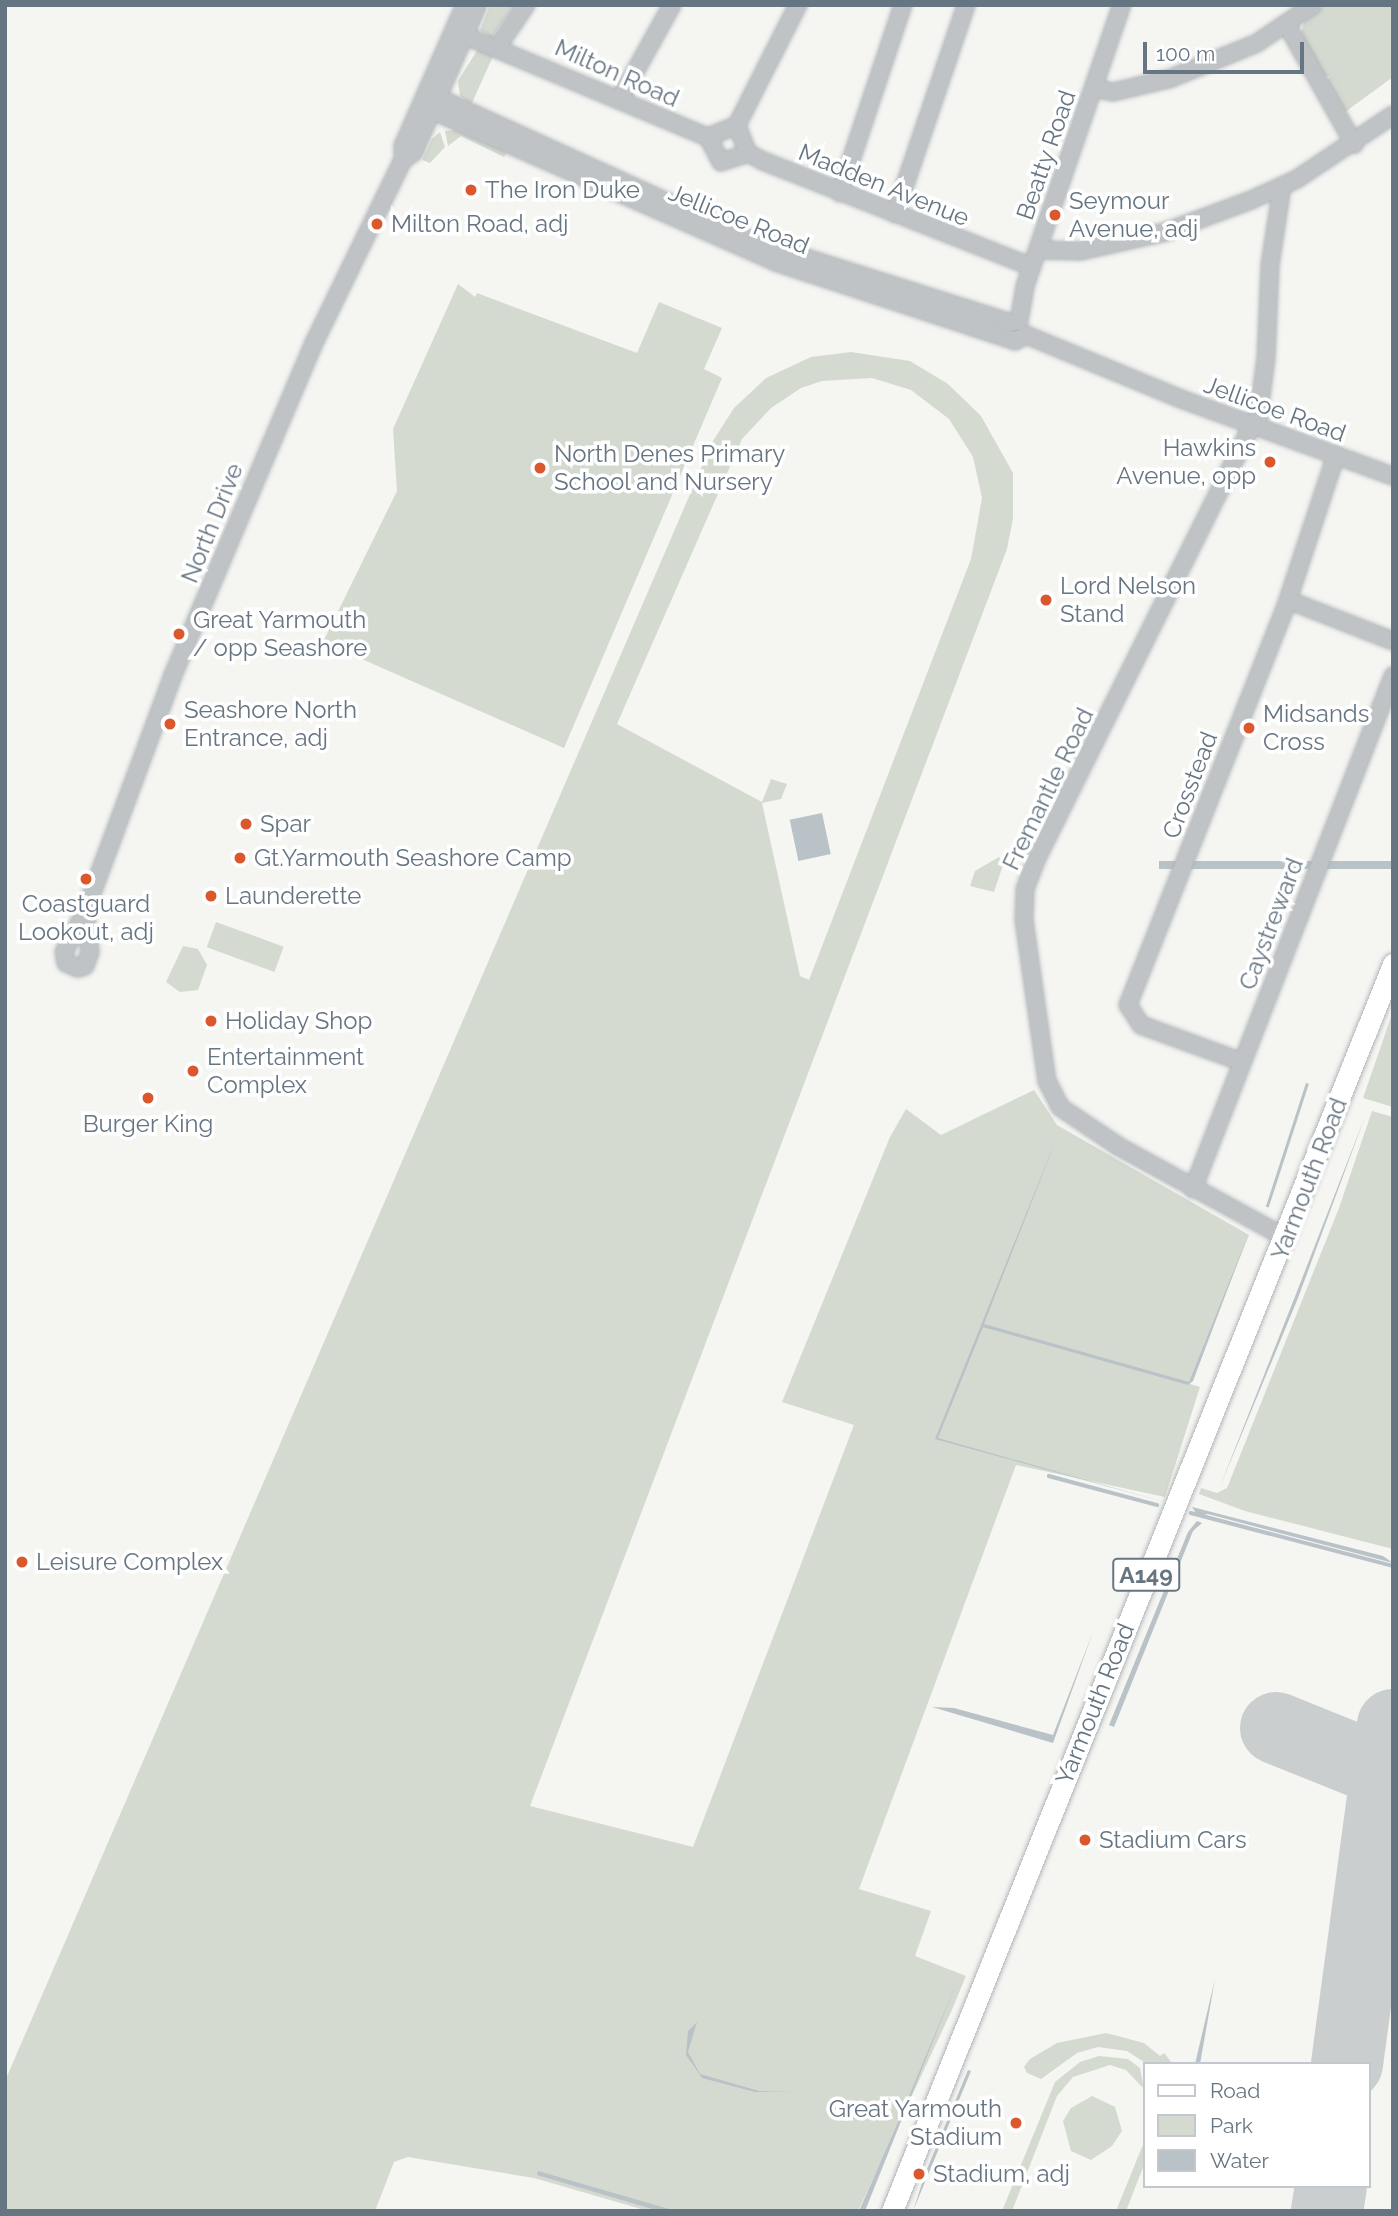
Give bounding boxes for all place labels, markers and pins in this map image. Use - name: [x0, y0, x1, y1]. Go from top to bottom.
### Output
- place label: The Iron Duke: [485, 176, 640, 204]
- marker: The Iron Duke: [463, 182, 479, 198]
- place label: Seymour Avenue, adj: [1069, 187, 1198, 243]
- marker: Seymour Avenue, adj: [1047, 207, 1063, 223]
- place label: Milton Road, adj: [391, 210, 569, 238]
- marker: Milton Road, adj: [369, 216, 385, 232]
- place label: Hawkins Avenue, opp: [1116, 434, 1256, 490]
- place label: North Denes Primary School and Nursery: [554, 440, 785, 496]
- marker: Hawkins Avenue, opp: [1262, 454, 1278, 470]
- marker: North Denes Primary School and Nursery: [532, 460, 548, 476]
- place label: Lord Nelson Stand: [1060, 572, 1196, 628]
- marker: Lord Nelson Stand: [1038, 592, 1054, 608]
- place label: Great Yarmouth / opp Seashore: [193, 606, 367, 662]
- marker: Great Yarmouth / opp Seashore: [171, 626, 187, 642]
- place label: Seashore North Entrance, adj: [184, 696, 357, 752]
- place label: Midsands Cross: [1263, 700, 1369, 756]
- marker: Seashore North Entrance, adj: [162, 716, 178, 732]
- marker: Midsands Cross: [1241, 720, 1257, 736]
- place label: Spar: [260, 810, 311, 838]
- marker: Spar: [238, 816, 254, 832]
- place label: Gt.Yarmouth Seashore Camp: [254, 844, 572, 872]
- marker: Gt.Yarmouth Seashore Camp: [232, 850, 248, 866]
- marker: Coastguard Lookout, adj: [78, 871, 94, 887]
- place label: Launderette: [225, 882, 361, 910]
- marker: Launderette: [203, 888, 219, 904]
- place label: Coastguard Lookout, adj: [18, 890, 154, 946]
- place label: Holiday Shop: [225, 1007, 373, 1035]
- marker: Holiday Shop: [203, 1013, 219, 1029]
- place label: Entertainment Complex: [207, 1043, 364, 1099]
- marker: Entertainment Complex: [185, 1063, 201, 1079]
- marker: Burger King: [140, 1090, 156, 1106]
- place label: Burger King: [82, 1110, 214, 1138]
- place label: Leisure Complex: [36, 1548, 223, 1576]
- marker: Leisure Complex: [14, 1554, 30, 1570]
- place label: Stadium Cars: [1099, 1826, 1247, 1854]
- marker: Stadium Cars: [1077, 1832, 1093, 1848]
- place label: Great Yarmouth Stadium: [828, 2095, 1002, 2151]
- marker: Great Yarmouth Stadium: [1008, 2115, 1024, 2131]
- place label: Stadium, adj: [933, 2160, 1070, 2188]
- marker: Stadium, adj: [911, 2166, 927, 2182]

